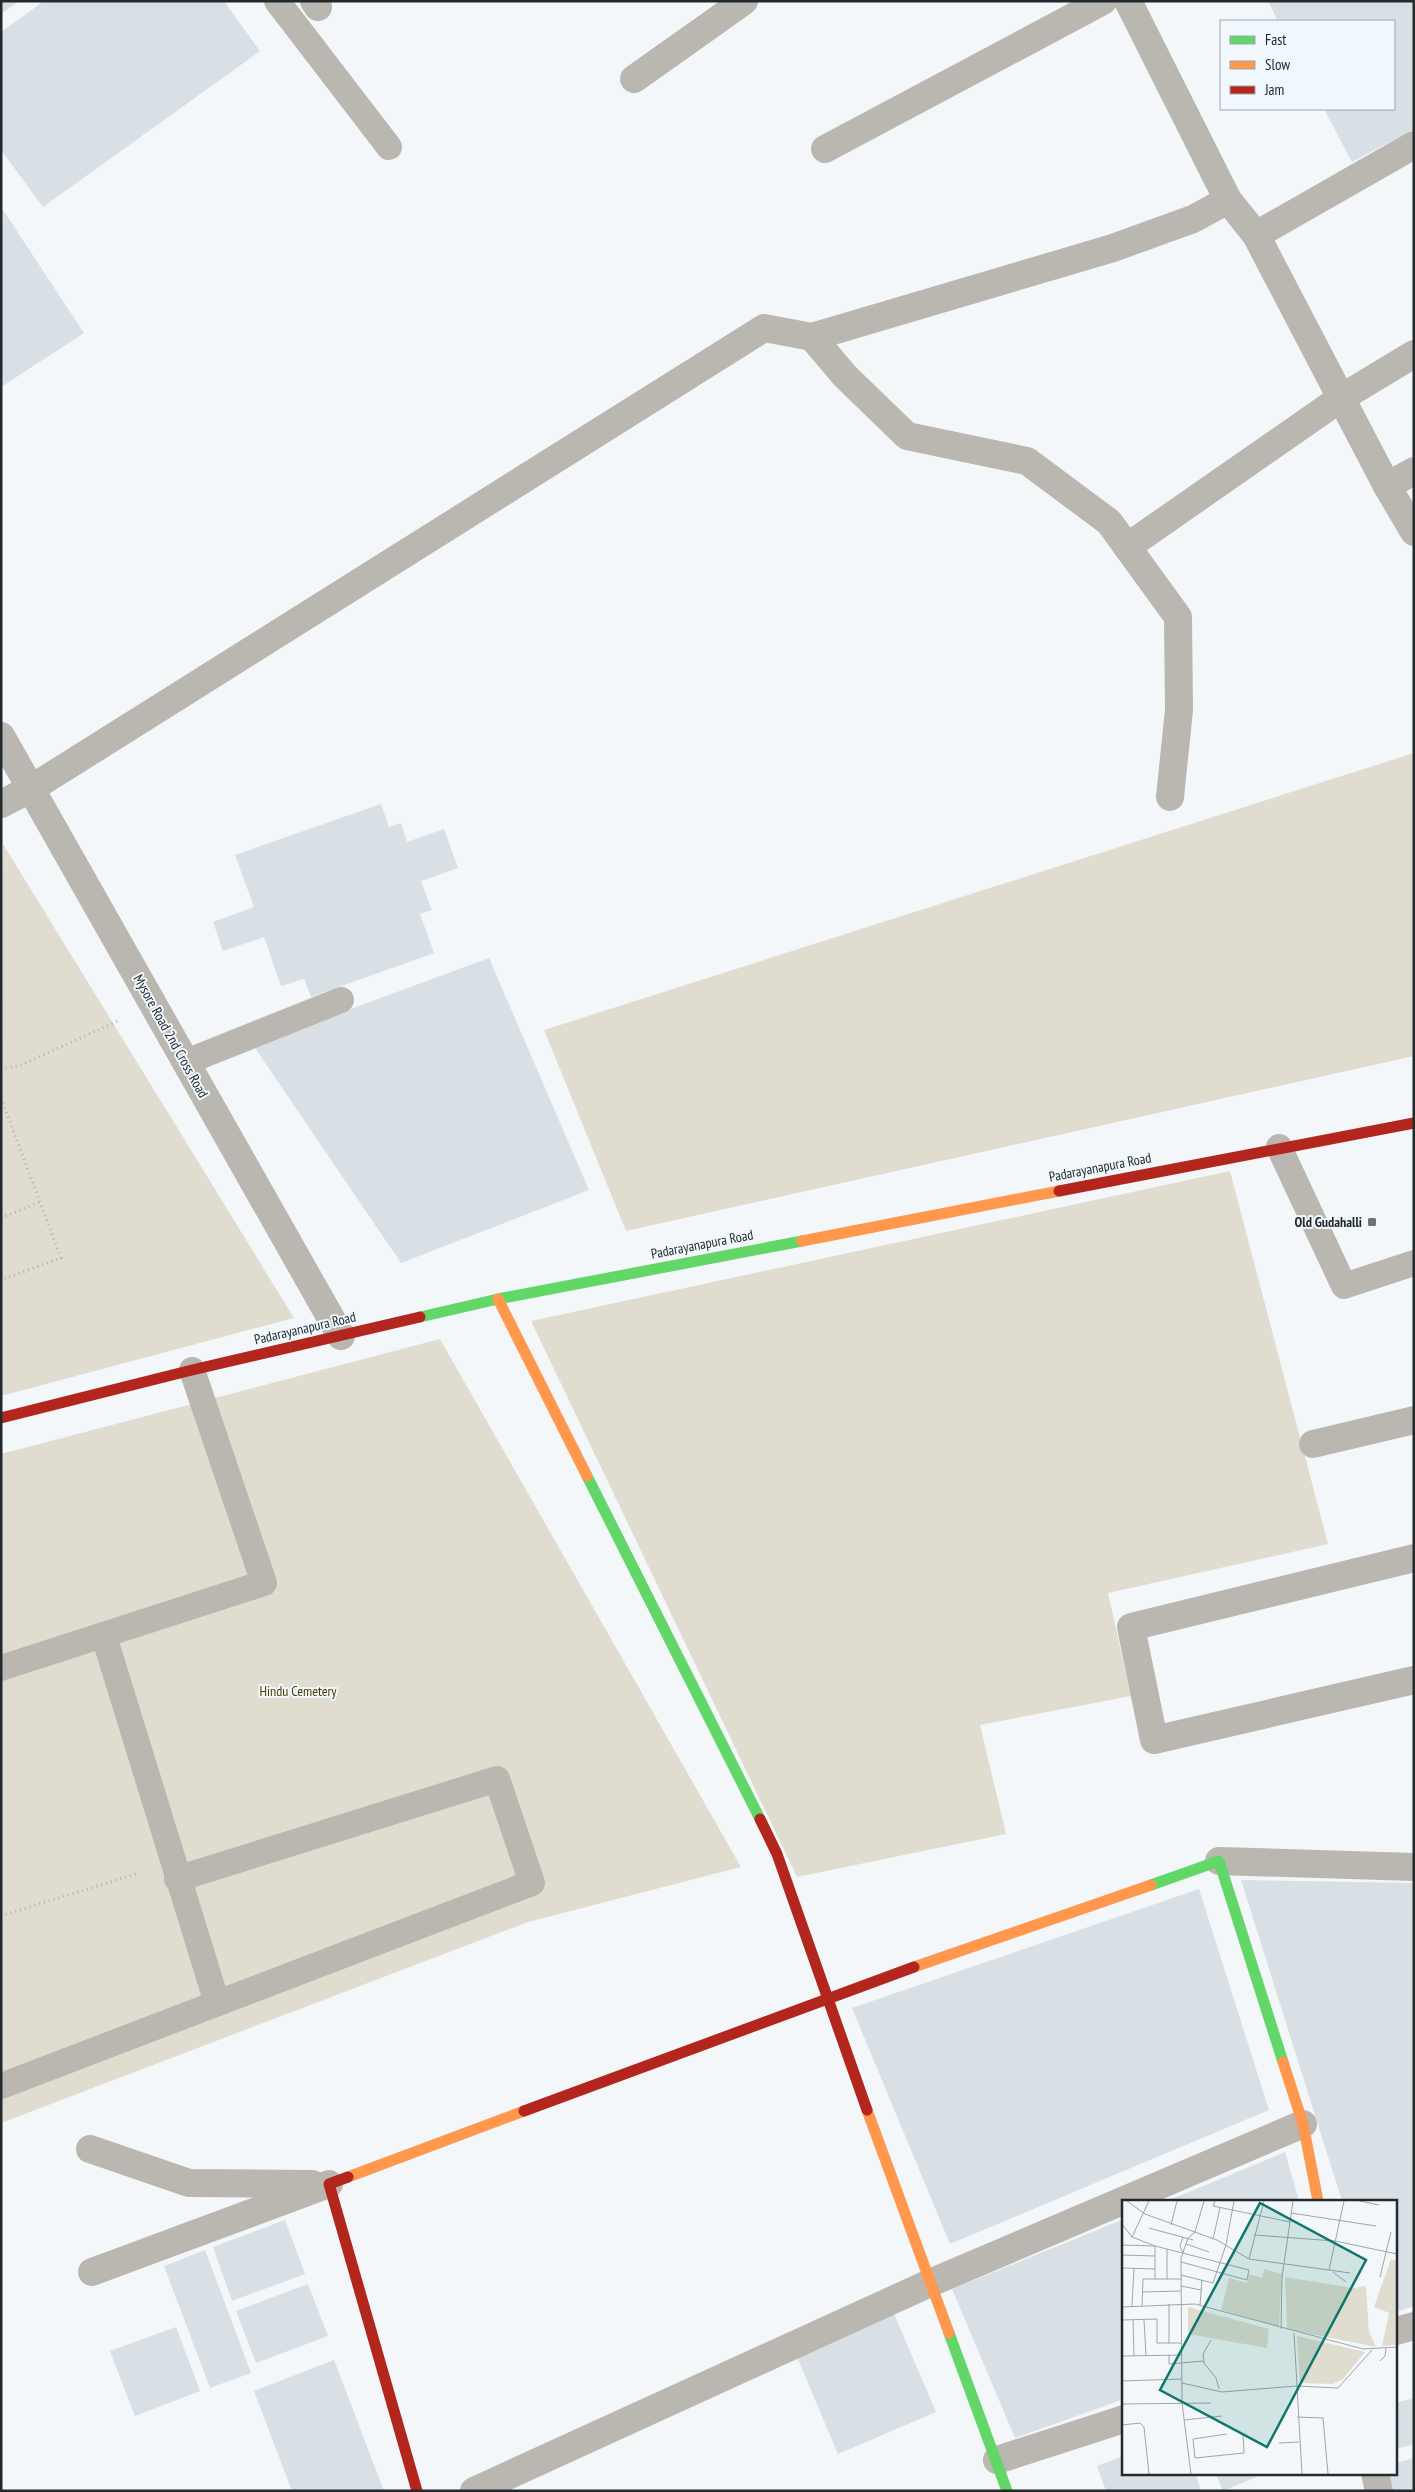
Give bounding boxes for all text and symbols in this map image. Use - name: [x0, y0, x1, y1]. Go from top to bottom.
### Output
- legend: [1220, 20, 1395, 110]
- text: Fast: [1265, 30, 1286, 49]
- text: Slow: [1265, 55, 1290, 74]
- text: Jam: [1264, 80, 1284, 99]
- street label: Mysore Road 2nd Cross Road: [130, 971, 212, 1101]
- street label: Padarayanapura Road: [1047, 1148, 1153, 1186]
- place label: Old Gudahalli: [1295, 1213, 1362, 1231]
- marker: Old Gudahalli: [1366, 1216, 1378, 1228]
- street label: Padarayanapura Road: [649, 1225, 755, 1263]
- street label: Padarayanapura Road: [252, 1308, 358, 1348]
- park label: Hindu Cemetery: [259, 1682, 337, 1700]
- inset map: [1122, 2200, 1398, 2474]

